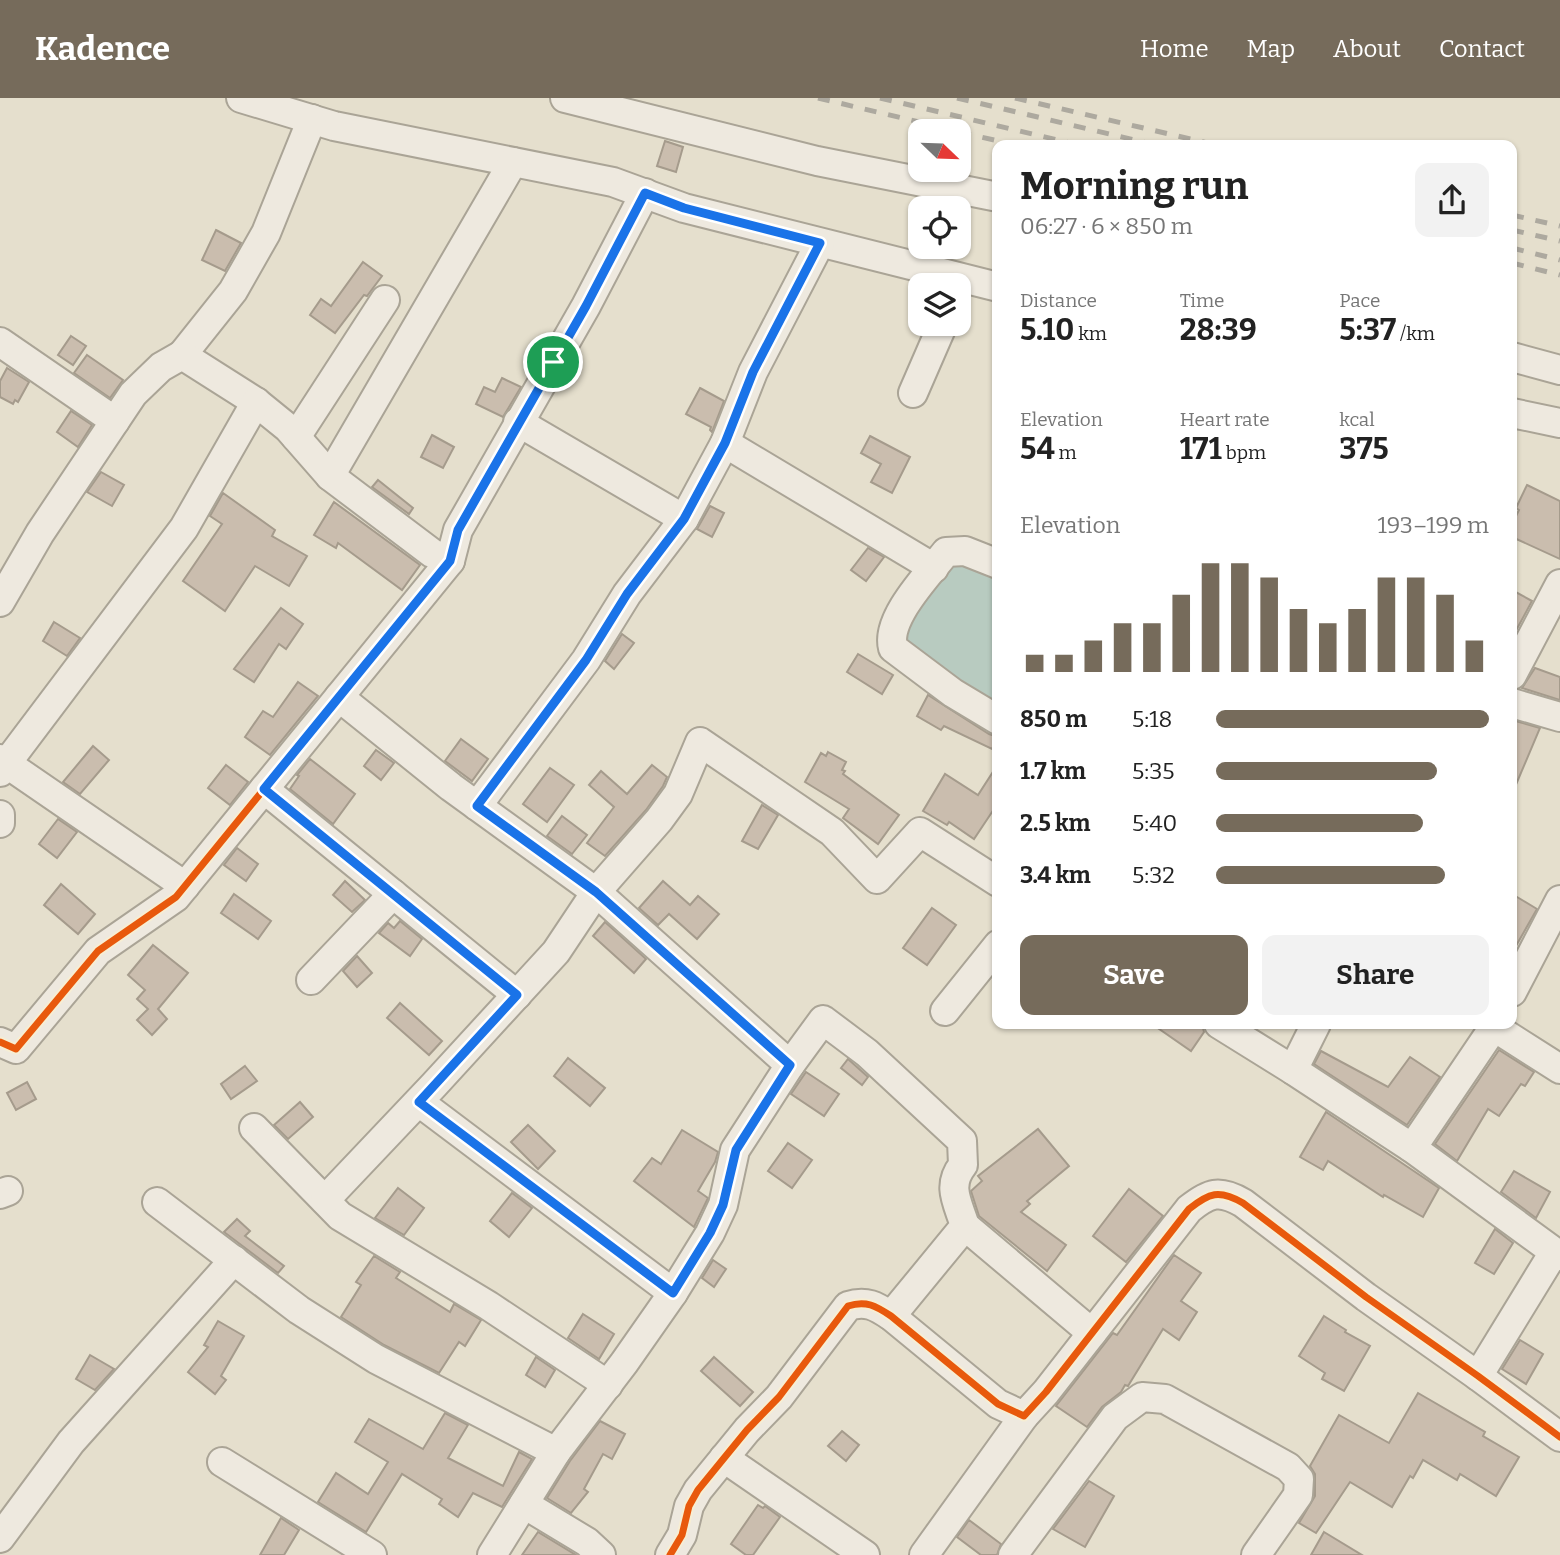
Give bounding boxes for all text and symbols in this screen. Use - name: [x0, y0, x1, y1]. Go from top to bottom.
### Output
- text: Kadence: [35, 29, 170, 69]
- text: Home: [1140, 35, 1209, 63]
- text: Map: [1247, 35, 1295, 63]
- text: About: [1333, 35, 1401, 63]
- text: Contact: [1439, 35, 1525, 63]
- north arrow: [908, 119, 971, 182]
- map controls: [908, 119, 971, 336]
- text: Morning run: [1020, 163, 1248, 209]
- button: share: [1415, 163, 1489, 237]
- button: locate: [908, 196, 971, 259]
- text: 06:27 · 6 × 850 m: [1020, 212, 1193, 240]
- button: layers: [908, 273, 971, 336]
- text: Distance: [1020, 289, 1097, 312]
- text: Time: [1180, 289, 1225, 312]
- text: Pace: [1339, 289, 1380, 312]
- text: 5.10: [1020, 312, 1074, 348]
- text: 28:39: [1180, 312, 1257, 348]
- text: 5:37: [1339, 312, 1396, 348]
- text: km: [1074, 322, 1107, 345]
- text: /km: [1396, 322, 1435, 345]
- pin: [523, 332, 583, 392]
- icon: arrive: [534, 343, 572, 381]
- text: Elevation: [1020, 408, 1103, 431]
- text: Heart rate: [1180, 408, 1270, 431]
- text: kcal: [1339, 408, 1375, 431]
- text: 54: [1020, 431, 1055, 467]
- text: 171: [1180, 431, 1222, 467]
- text: 375: [1339, 431, 1389, 467]
- text: m: [1055, 441, 1077, 464]
- text: bpm: [1222, 441, 1266, 464]
- text: Elevation: [1020, 511, 1120, 539]
- text: 193–199 m: [1377, 511, 1489, 539]
- text: 850 m: [1020, 705, 1087, 733]
- text: 5:18: [1132, 705, 1172, 733]
- text: 1.7 km: [1020, 757, 1086, 785]
- text: 5:35: [1132, 757, 1175, 785]
- text: 2.5 km: [1020, 809, 1090, 837]
- text: 5:40: [1132, 809, 1177, 837]
- text: 3.4 km: [1020, 861, 1091, 889]
- text: 5:32: [1132, 861, 1175, 889]
- button: Save: [1020, 935, 1248, 1015]
- button: Share: [1262, 935, 1489, 1015]

